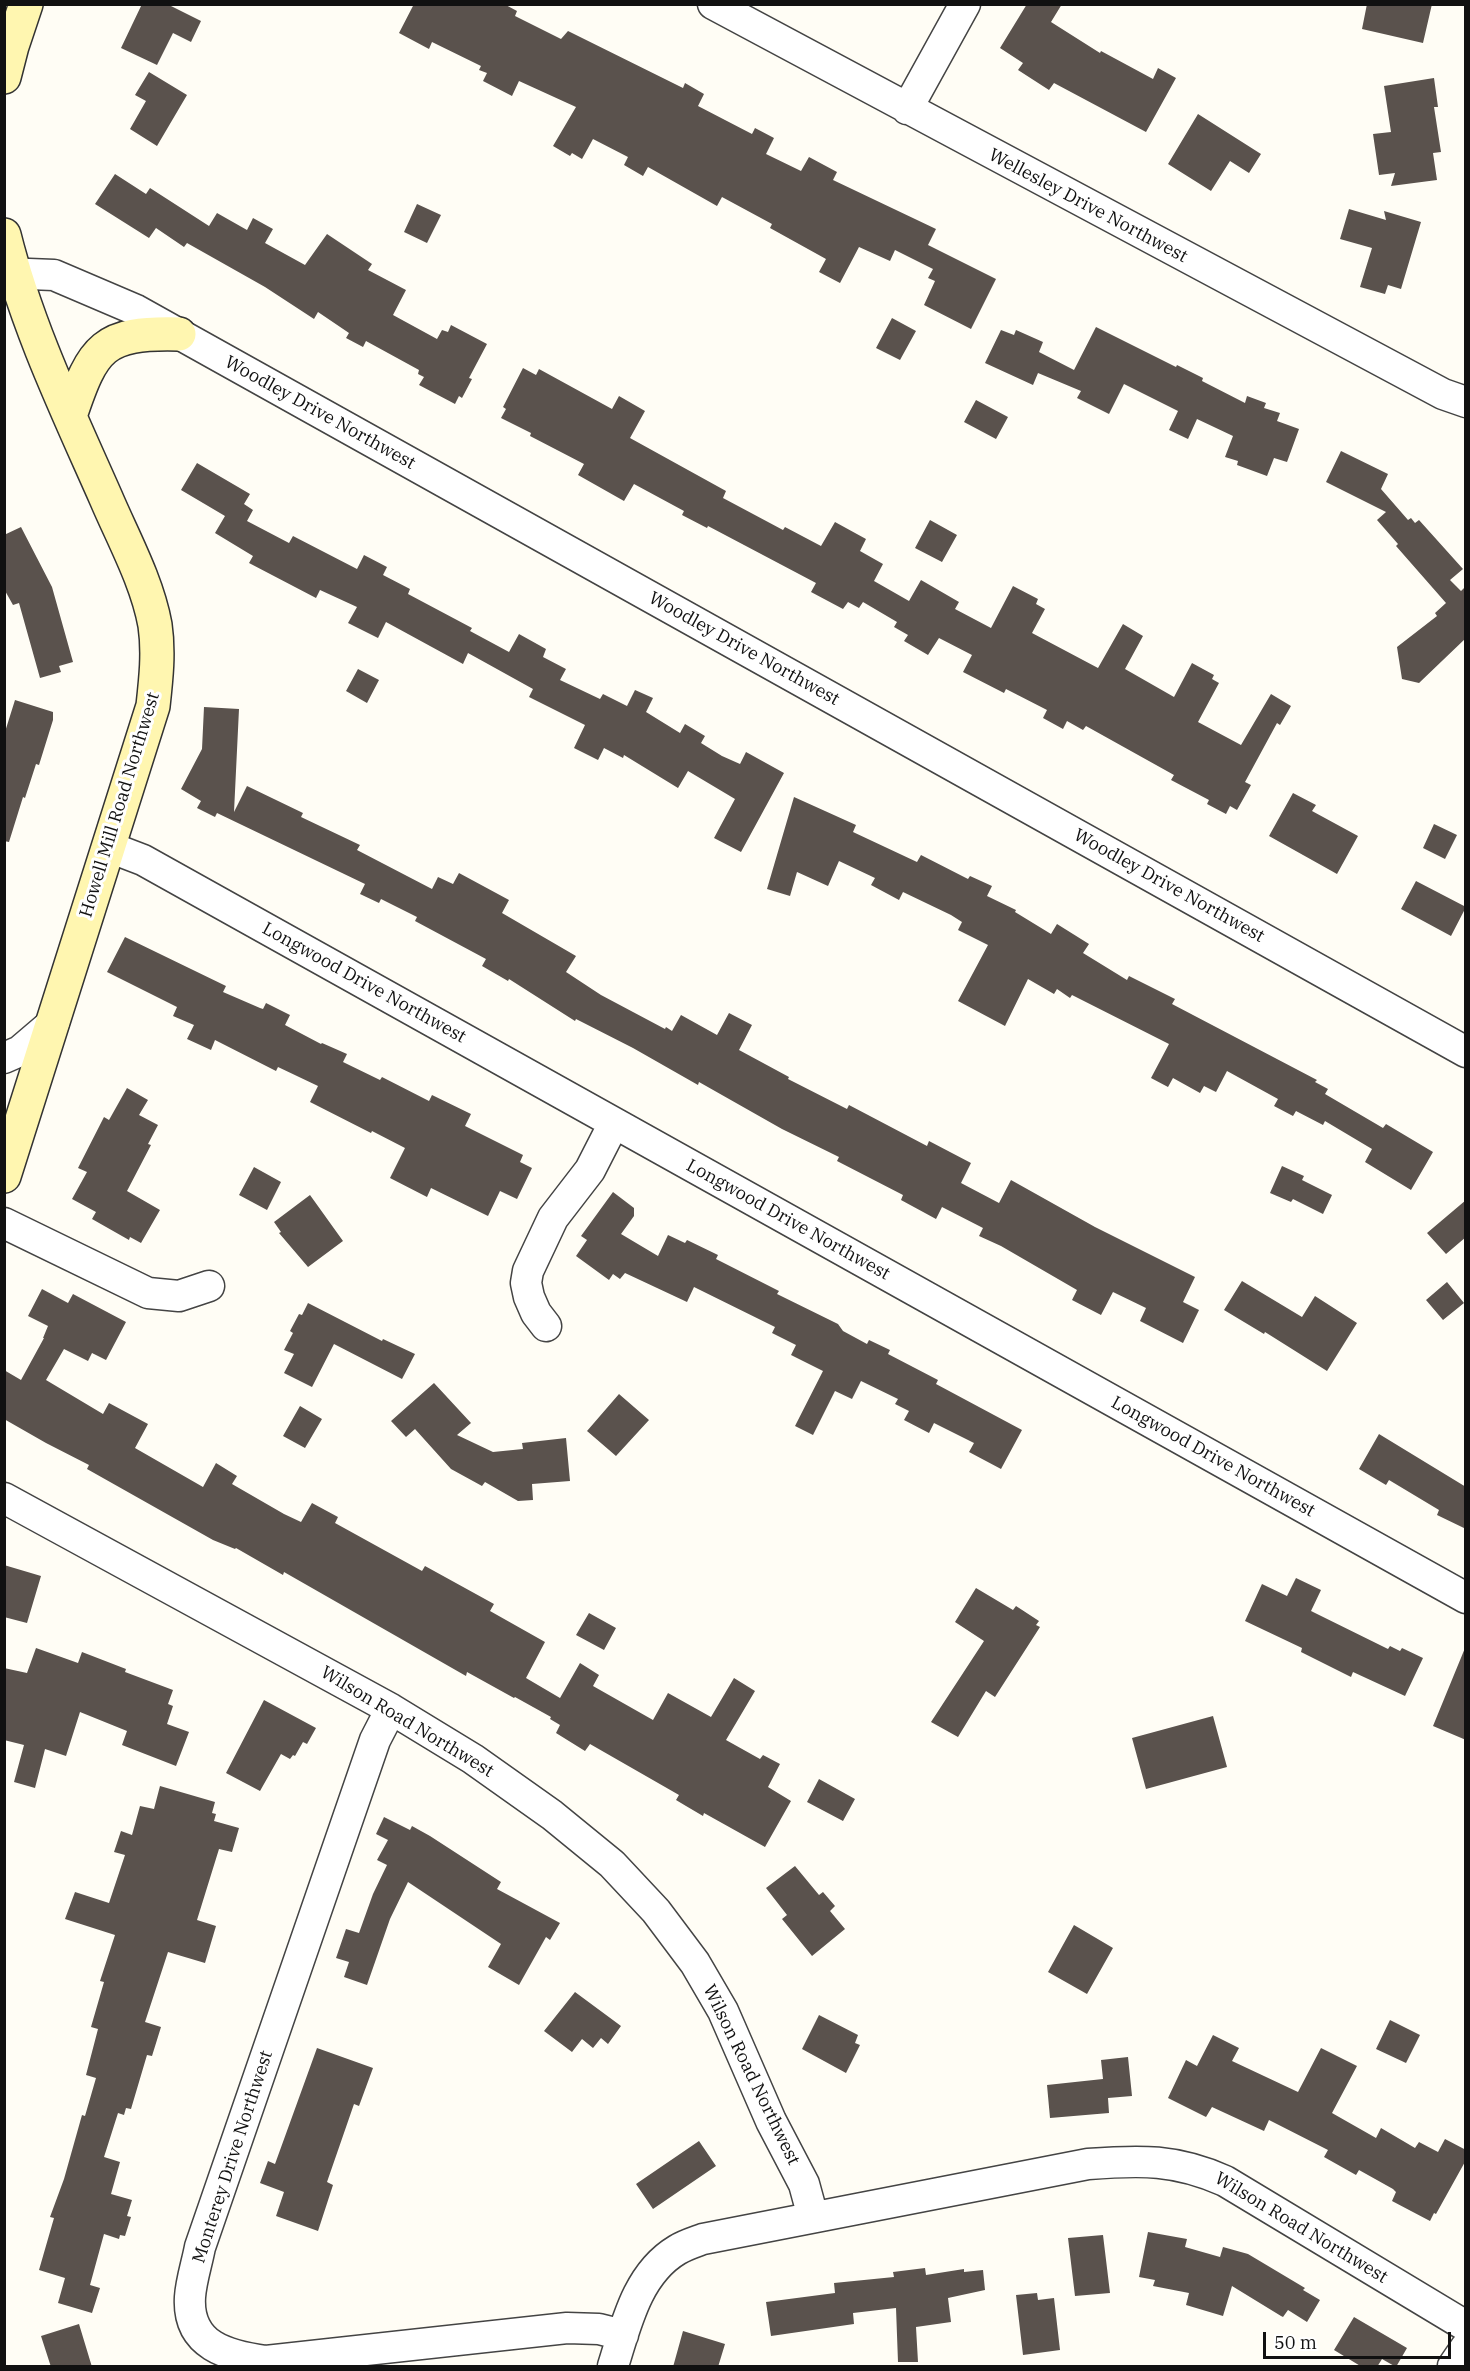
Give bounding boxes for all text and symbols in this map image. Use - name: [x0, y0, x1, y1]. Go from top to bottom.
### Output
- street label: Wellesley Drive Northwest: [985, 144, 1191, 268]
- street label: Woodley Drive Northwest: [221, 352, 419, 474]
- street label: Woodley Drive Northwest: [645, 588, 843, 710]
- street label: Howell Mill Road Northwest: [75, 690, 165, 920]
- street label: Woodley Drive Northwest: [1070, 825, 1268, 947]
- street label: Longwood Drive Northwest: [258, 918, 470, 1048]
- street label: Longwood Drive Northwest: [682, 1155, 894, 1285]
- street label: Longwood Drive Northwest: [1107, 1392, 1319, 1522]
- street label: Wilson Road Northwest: [317, 1662, 497, 1782]
- street label: Wilson Road Northwest: [698, 1981, 804, 2169]
- street label: Monterey Drive Northwest: [188, 2048, 278, 2266]
- street label: Wilson Road Northwest: [1211, 2168, 1391, 2288]
- scale bar: [1266, 2320, 1454, 2358]
- text: 50 m: [1274, 2331, 1317, 2354]

